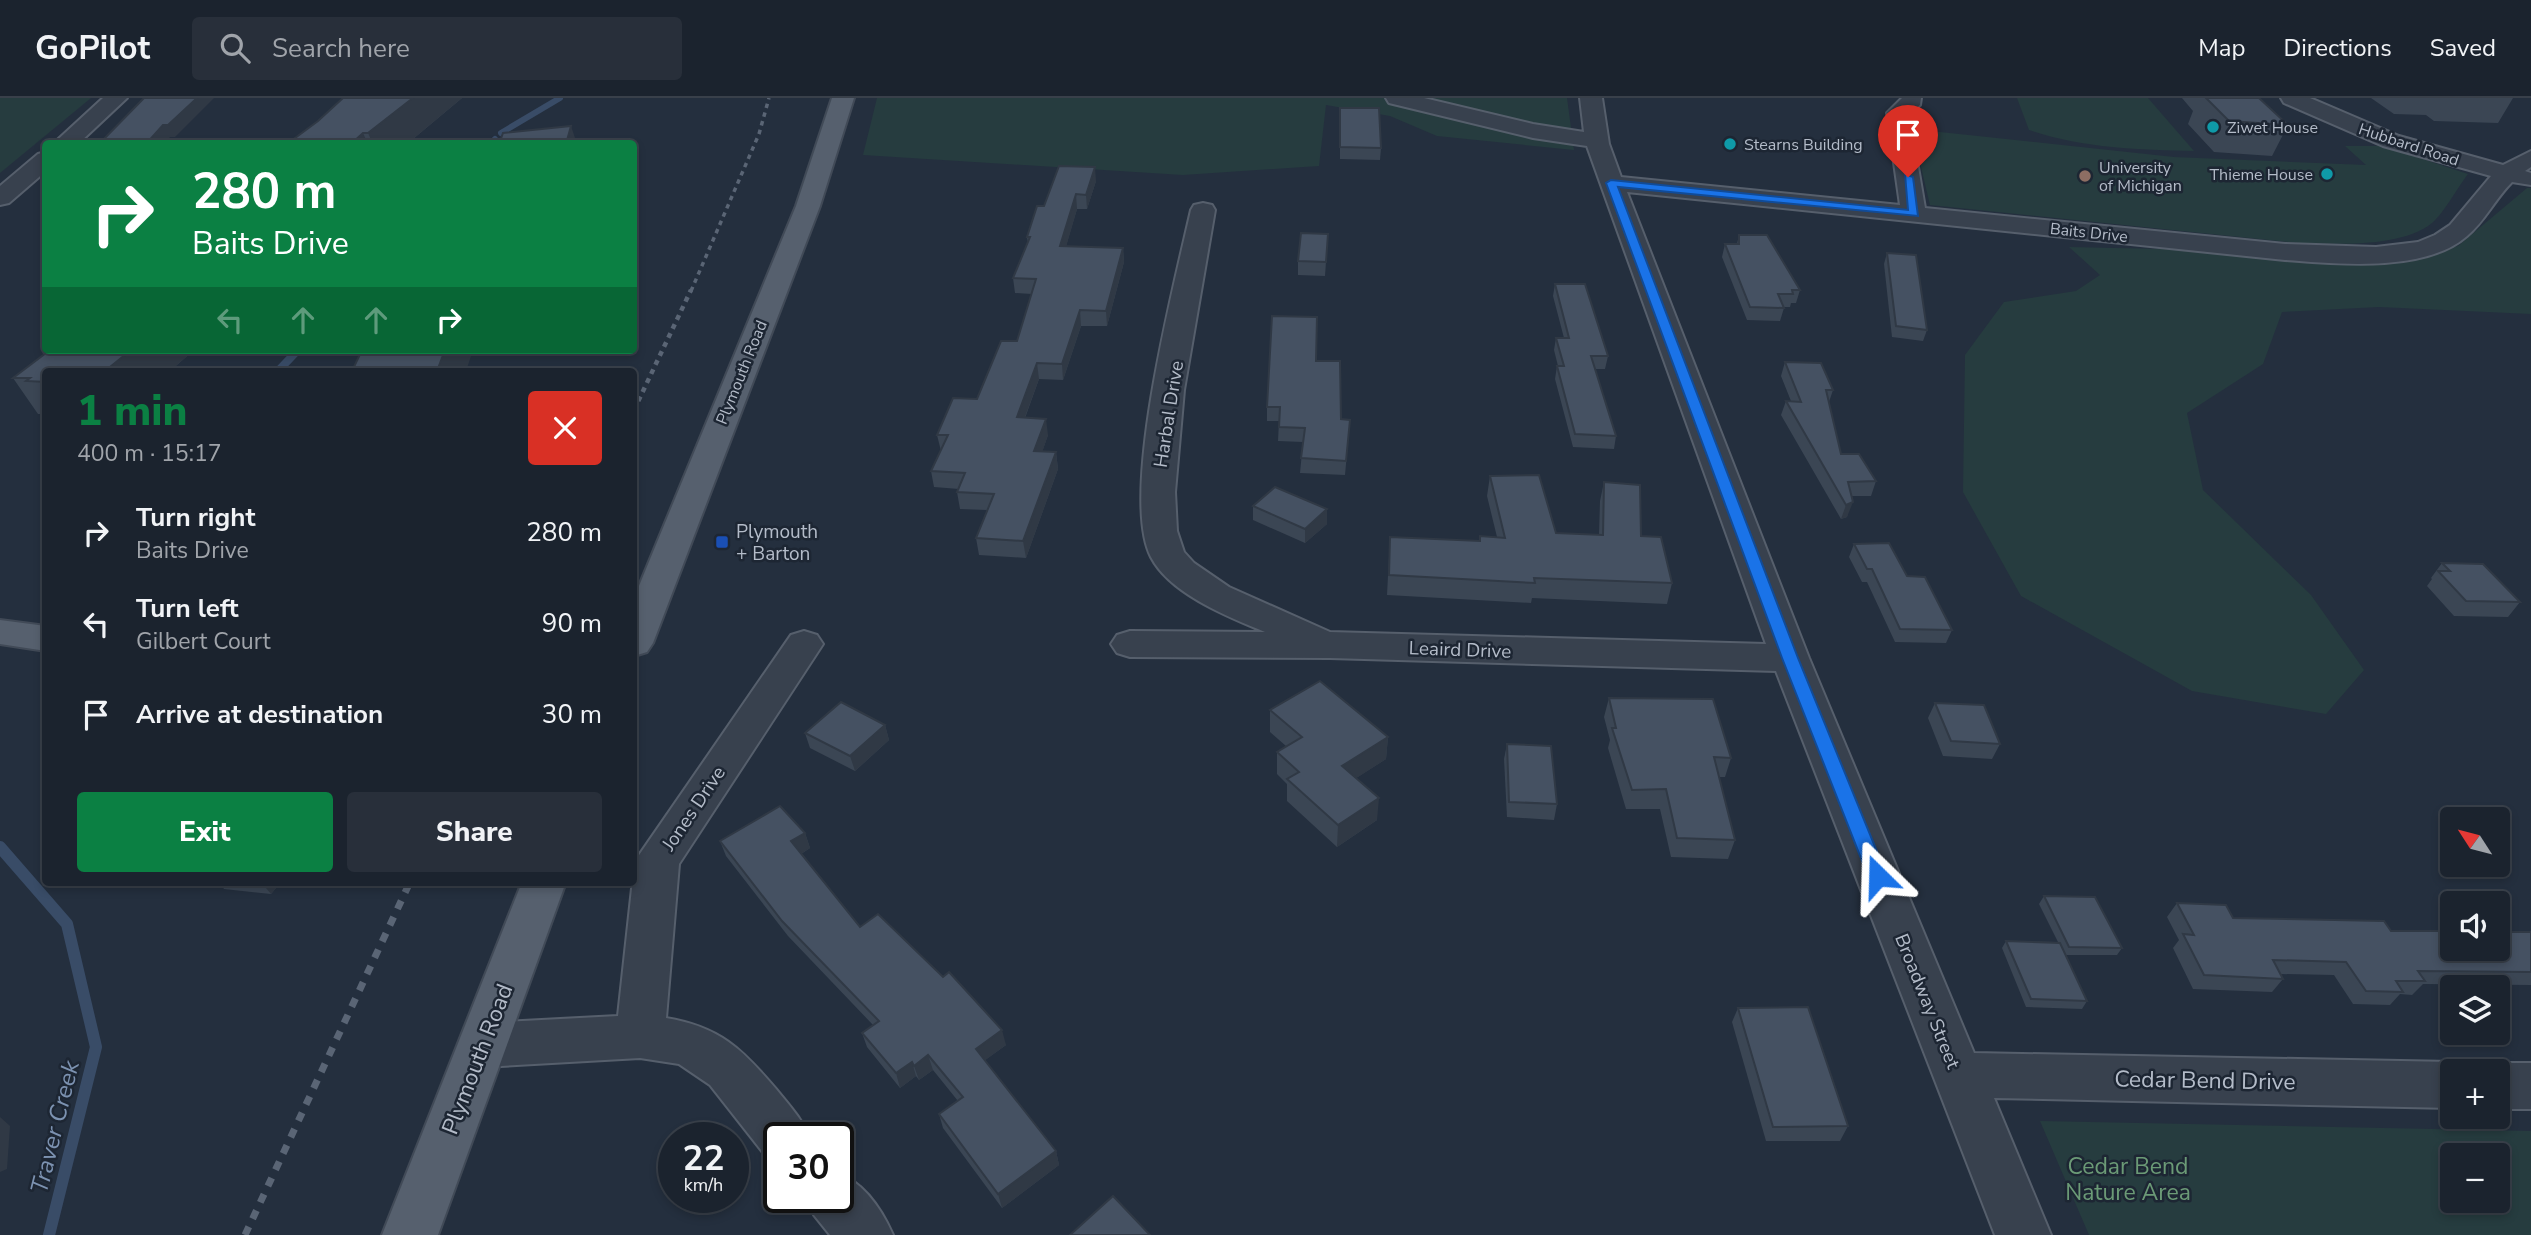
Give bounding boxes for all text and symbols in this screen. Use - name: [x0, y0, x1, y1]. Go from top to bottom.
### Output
- search box: [192, 17, 682, 80]
- text: GoPilot: [35, 26, 150, 71]
- icon: search: [216, 29, 254, 67]
- text: Search here: [272, 31, 410, 66]
- text: Map: [2198, 32, 2245, 64]
- text: Directions: [2283, 32, 2392, 64]
- text: Saved: [2430, 32, 2496, 64]
- pin: [1878, 105, 1938, 177]
- icon: arrive: [1889, 116, 1927, 154]
- place label: Ziwet House: [2227, 117, 2318, 139]
- street label: Hubbard Road: [2356, 118, 2462, 172]
- marker: Ziwet House: [2205, 119, 2221, 135]
- place label: Stearns Building: [1744, 134, 1863, 156]
- marker: Stearns Building: [1722, 136, 1738, 152]
- place label: University of Michigan: [2099, 157, 2182, 197]
- text: 280 m: [192, 158, 336, 225]
- place label: Thieme House: [2209, 164, 2313, 186]
- marker: Thieme House: [2319, 166, 2335, 182]
- icon: right: [77, 168, 168, 259]
- marker: University of Michigan: [2077, 168, 2093, 184]
- street label: Baits Drive: [2049, 218, 2129, 248]
- text: Baits Drive: [192, 222, 349, 265]
- icon: left: [211, 301, 249, 339]
- icon: ahead: [284, 301, 322, 339]
- icon: ahead: [357, 301, 395, 339]
- icon: right: [430, 301, 468, 339]
- street label: Plymouth Road: [711, 317, 773, 428]
- street label: Harbal Drive: [1148, 359, 1190, 470]
- text: 1 min: [77, 383, 187, 440]
- button: close: [528, 391, 602, 465]
- text: 400 m · 15:17: [77, 438, 222, 469]
- text: Turn right: [136, 500, 255, 535]
- icon: right: [77, 514, 115, 552]
- text: 280 m: [526, 515, 602, 550]
- place label: Plymouth + Barton: [736, 519, 818, 567]
- marker: Plymouth + Barton: [714, 534, 730, 550]
- text: Baits Drive: [136, 535, 249, 566]
- text: Turn left: [136, 591, 239, 626]
- icon: left: [77, 605, 115, 643]
- text: 90 m: [542, 606, 602, 641]
- text: Gilbert Court: [136, 626, 271, 657]
- street label: Leaird Drive: [1408, 635, 1512, 665]
- icon: arrive: [77, 696, 115, 734]
- text: Arrive at destination: [136, 697, 383, 732]
- text: 30 m: [542, 697, 602, 732]
- street label: Jones Drive: [655, 761, 732, 857]
- button: Exit: [77, 792, 333, 872]
- button: Share: [347, 792, 602, 872]
- north arrow: [2440, 807, 2510, 877]
- map controls: [2440, 807, 2510, 1213]
- position arrow: [1841, 839, 1915, 913]
- button: sound: [2440, 891, 2510, 961]
- street label: Broadway Street: [1888, 930, 1966, 1073]
- button: layers: [2440, 975, 2510, 1045]
- street label: Plymouth Road: [435, 979, 520, 1139]
- water label: Traver Creek: [23, 1056, 87, 1197]
- button: +: [2440, 1059, 2510, 1129]
- street label: Cedar Bend Drive: [2114, 1063, 2296, 1098]
- speed limit sign: 30: [763, 1122, 854, 1213]
- text: 22: [682, 1135, 725, 1182]
- button: −: [2440, 1143, 2510, 1213]
- park label: Cedar Bend Nature Area: [2065, 1151, 2191, 1208]
- text: km/h: [684, 1173, 723, 1197]

